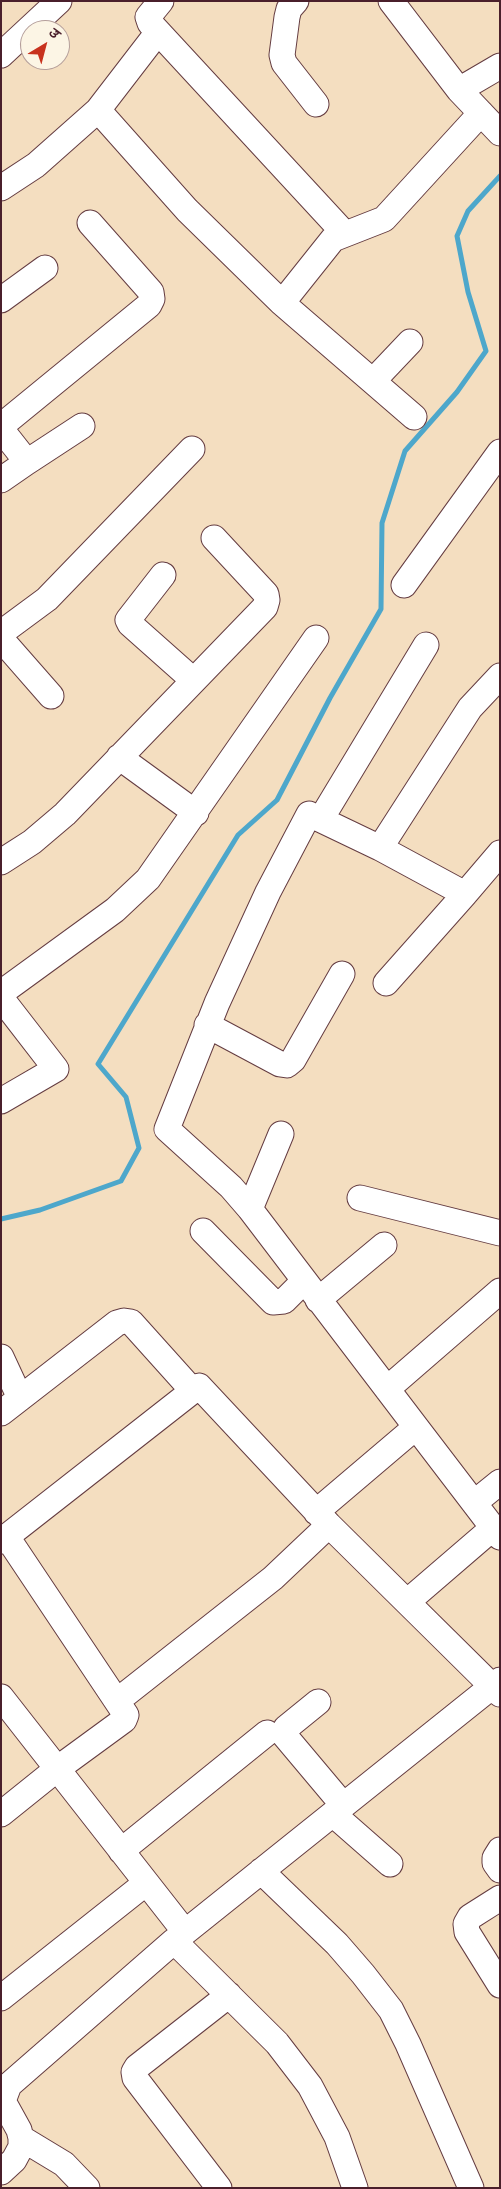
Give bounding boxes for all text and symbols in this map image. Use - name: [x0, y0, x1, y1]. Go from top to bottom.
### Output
- north arrow: [20, 20, 70, 70]
- text: उ: [43, 22, 64, 45]

